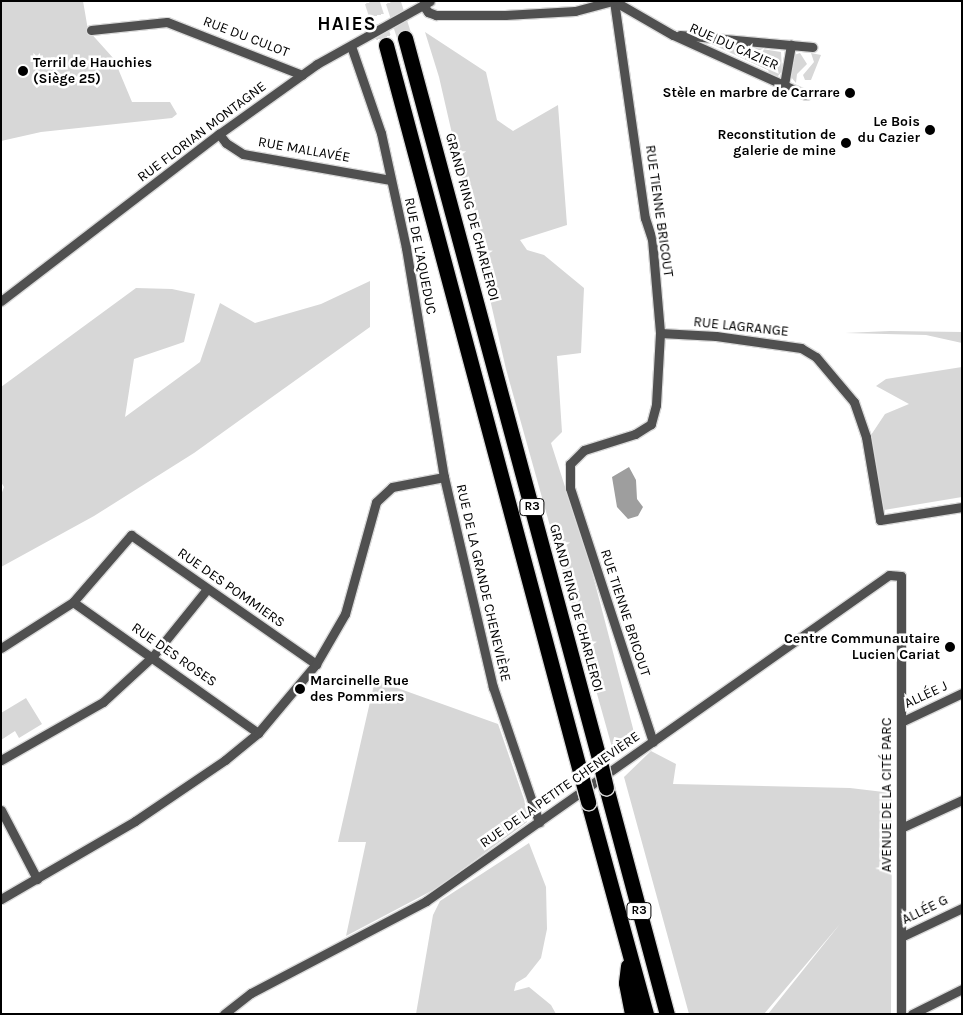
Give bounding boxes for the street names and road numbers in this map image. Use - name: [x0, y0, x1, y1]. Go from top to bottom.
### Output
- street label: RUE DU CULOT: [201, 13, 291, 61]
- street label: RUE DU CAZIER: [687, 20, 781, 74]
- street label: RUE FLORIAN MONTAGNE: [134, 78, 270, 186]
- street label: GRAND RING DE CHARLEROI: [441, 131, 503, 303]
- street label: RUE MALLAVÉE: [257, 134, 351, 166]
- street label: RUE TIENNE BRICOUT: [641, 144, 677, 278]
- street label: RUE DE L'AQUEDUC: [400, 196, 440, 316]
- street label: RUE LAGRANGE: [693, 314, 789, 340]
- street label: RUE DE LA GRANDE CHENEVIÈRE: [452, 483, 514, 683]
- road number: R3: [518, 498, 546, 516]
- street label: GRAND RING DE CHARLEROI: [545, 522, 607, 694]
- street label: RUE DES POMMIERS: [174, 545, 288, 631]
- street label: RUE TIENNE BRICOUT: [596, 547, 654, 679]
- street label: RUE DES ROSES: [128, 619, 220, 691]
- street label: ALLÉE J: [902, 678, 950, 712]
- street label: AVENUE DE LA CITÉ PARC: [879, 718, 895, 872]
- street label: RUE DE LA PETITE CHENEVIÈRE: [477, 728, 643, 852]
- street label: ALLÉE G: [899, 892, 951, 928]
- road number: R3: [625, 901, 653, 920]

